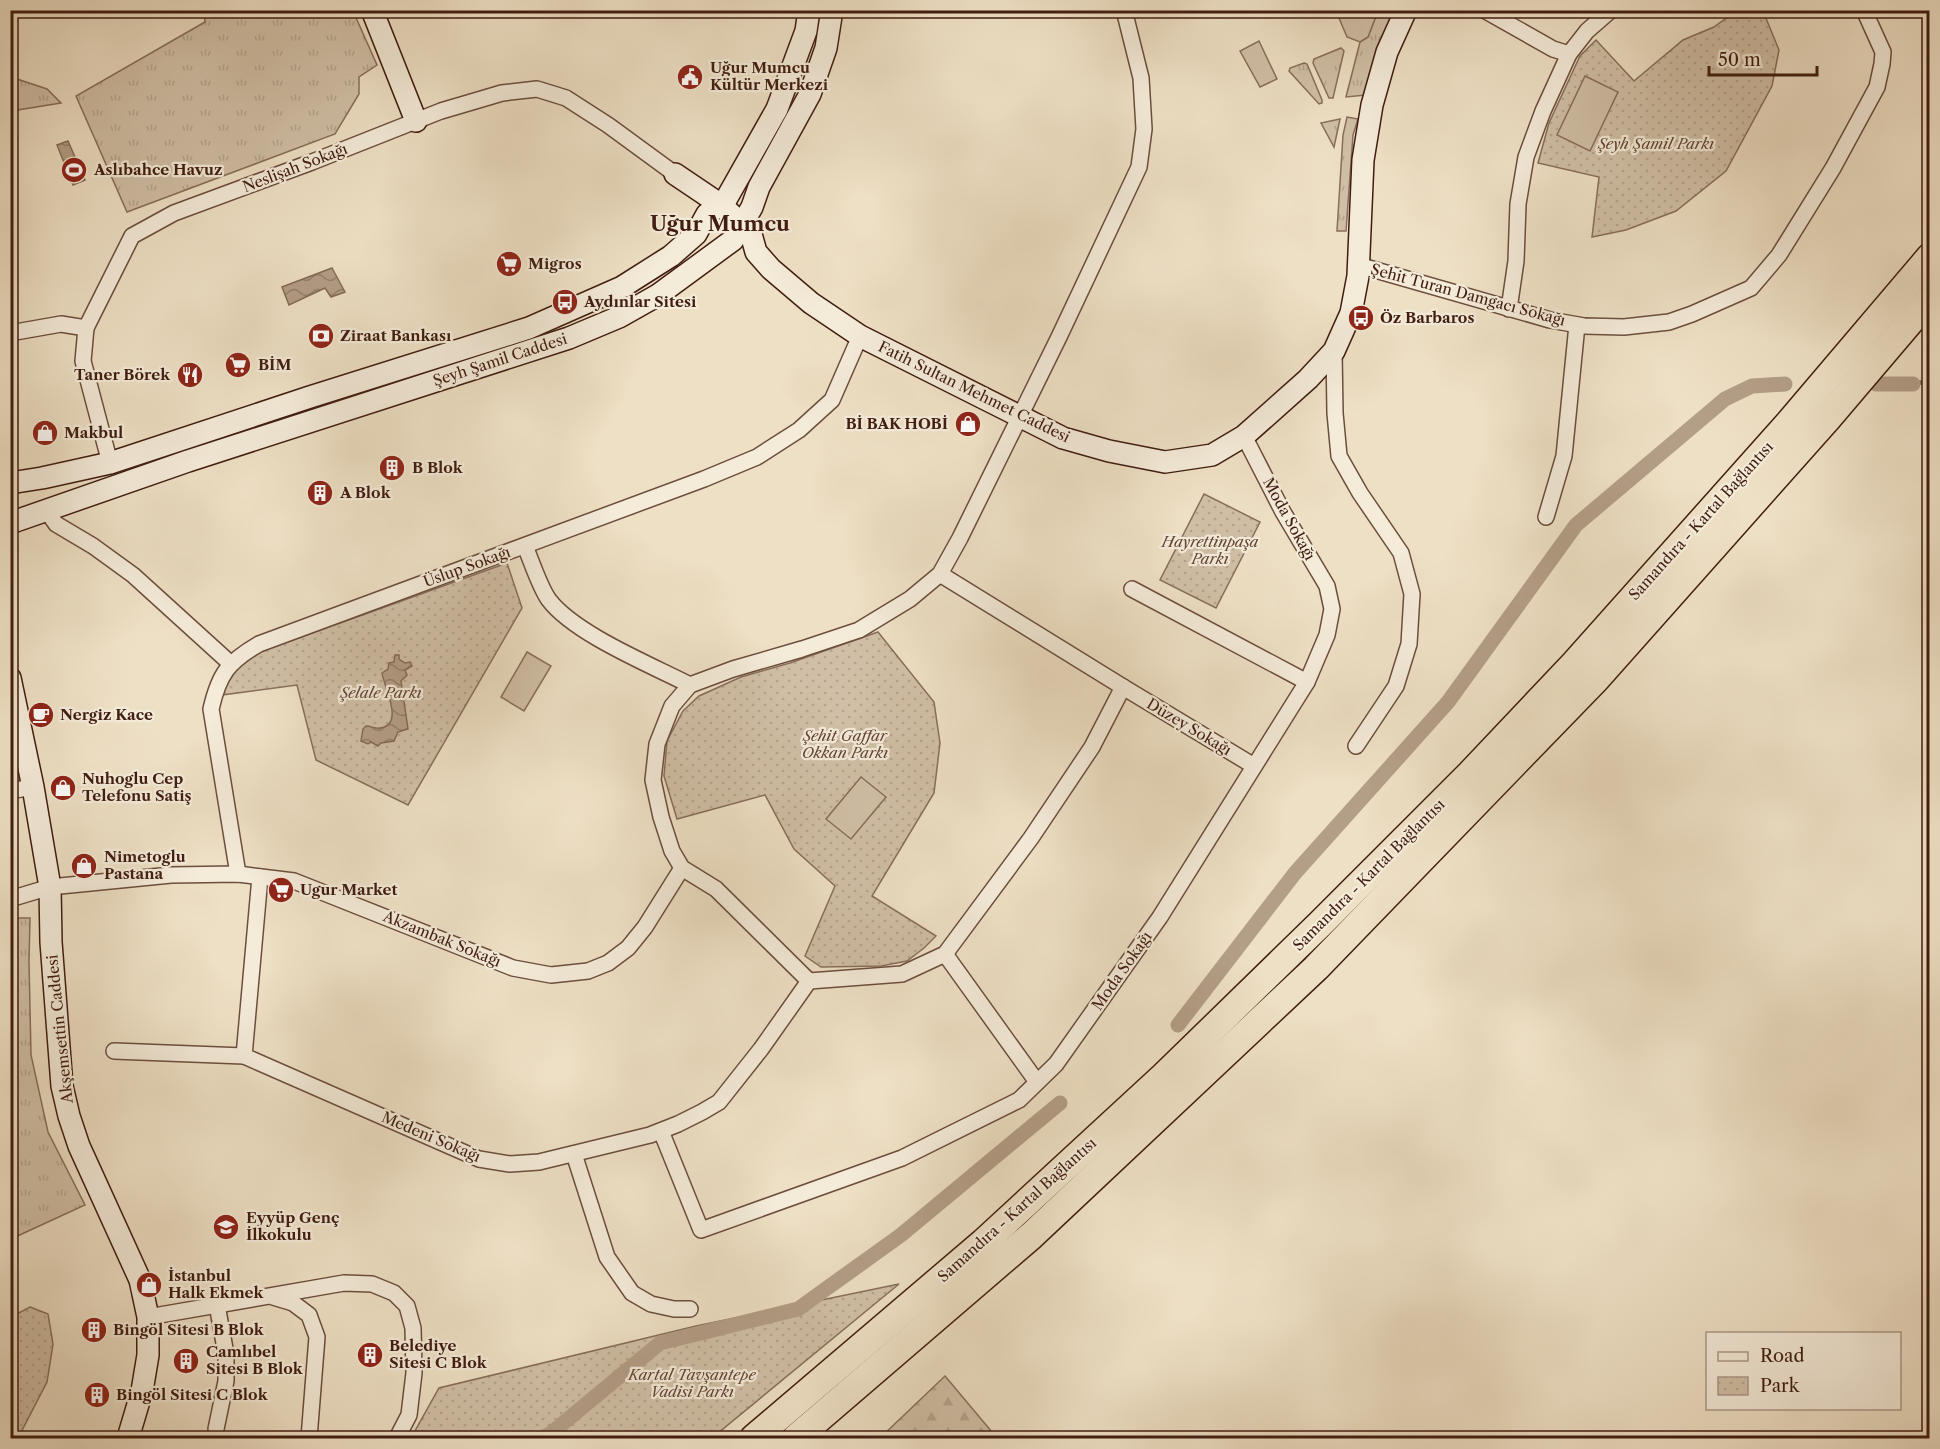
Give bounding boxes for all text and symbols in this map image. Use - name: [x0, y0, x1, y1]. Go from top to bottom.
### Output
- scale bar: [1709, 39, 1817, 77]
- text: 50 m: [1718, 49, 1761, 71]
- place label: Uğur Mumcu Kültür Merkezi: [710, 58, 829, 94]
- public building icon: Uğur Mumcu Kültür Merkezi: [675, 62, 705, 92]
- park label: Şeyh Şamil Parkı: [1597, 134, 1714, 153]
- street label: Neslişah Sokağı: [240, 139, 350, 196]
- sports icon: Aslıbahce Havuz: [59, 155, 89, 185]
- place label: Aslıbahce Havuz: [93, 160, 222, 179]
- district label: Uğur Mumcu: [650, 211, 790, 236]
- supermarket icon: Migros: [494, 249, 524, 279]
- place label: Migros: [528, 254, 582, 273]
- street label: Şehit Turan Damgacı Sokağı: [1369, 259, 1568, 330]
- bus stop icon: Aydınlar Sitesi: [550, 287, 580, 317]
- place label: Aydınlar Sitesi: [583, 292, 697, 311]
- bus stop icon: Öz Barbaros: [1346, 303, 1376, 333]
- place label: Öz Barbaros: [1380, 308, 1474, 327]
- bank icon: Ziraat Bankası: [306, 321, 336, 351]
- place label: Ziraat Bankası: [340, 326, 452, 345]
- street label: Şeyh Şamil Caddesi: [430, 329, 570, 390]
- street label: Fatih Sultan Mehmet Caddesi: [875, 337, 1074, 447]
- supermarket icon: BİM: [223, 350, 253, 380]
- place label: BİM: [258, 355, 291, 374]
- restaurant icon: Taner Börek: [175, 360, 205, 390]
- place label: Taner Börek: [74, 365, 171, 384]
- shop icon: Bİ BAK HOBİ: [953, 409, 983, 439]
- place label: Bİ BAK HOBİ: [845, 414, 948, 433]
- shop icon: Makbul: [30, 418, 60, 448]
- place label: Makbul: [64, 423, 123, 442]
- street label: Samandıra - Kartal Bağlantısı: [1624, 437, 1777, 604]
- building icon: B Blok: [377, 453, 407, 483]
- place label: B Blok: [412, 458, 464, 477]
- street label: Moda Sokağı: [1259, 474, 1320, 564]
- building icon: A Blok: [305, 478, 335, 508]
- place label: A Blok: [339, 483, 392, 502]
- park label: Hayrettinpaşa Parkı: [1161, 532, 1258, 568]
- street label: Üslup Sokağı: [421, 542, 513, 591]
- park label: Şelale Parkı: [339, 683, 422, 702]
- street label: Düzey Sokağı: [1143, 694, 1236, 760]
- cafe icon: Nergiz Kace: [26, 700, 56, 730]
- place label: Nergiz Kace: [60, 705, 153, 724]
- park label: Şehit Gaffar Okkan Parkı: [802, 726, 888, 762]
- place label: Nuhoglu Cep Telefonu Satiş: [82, 769, 192, 805]
- shop icon: Nuhoglu Cep Telefonu Satiş: [48, 773, 78, 803]
- street label: Samandıra - Kartal Bağlantısı: [1289, 794, 1449, 955]
- place label: Nimetoglu Pastana: [104, 847, 186, 883]
- shop icon: Nimetoglu Pastana: [69, 851, 99, 881]
- supermarket icon: Ugur Market: [266, 875, 296, 905]
- place label: Ugur Market: [300, 880, 398, 899]
- street label: Akzambak Sokağı: [380, 906, 504, 971]
- street label: Moda Sokağı: [1088, 927, 1156, 1014]
- street label: Akşemsettin Caddesi: [42, 953, 77, 1105]
- street label: Medeni Sokağı: [379, 1107, 484, 1166]
- street label: Samandıra - Kartal Bağlantısı: [933, 1133, 1100, 1286]
- place label: Eyyüp Genç İlkokulu: [246, 1208, 339, 1244]
- school or university icon: Eyyüp Genç İlkokulu: [211, 1212, 241, 1242]
- place label: İstanbul Halk Ekmek: [168, 1266, 265, 1302]
- shop icon: İstanbul Halk Ekmek: [134, 1270, 164, 1300]
- building icon: Bingöl Sitesi B Blok: [79, 1315, 109, 1345]
- place label: Bingöl Sitesi B Blok: [113, 1320, 265, 1339]
- legend: [1706, 1332, 1901, 1410]
- place label: Belediye Sitesi C Blok: [389, 1336, 488, 1372]
- building icon: Belediye Sitesi C Blok: [355, 1340, 385, 1370]
- place label: Camlıbel Sitesi B Blok: [206, 1342, 304, 1378]
- text: Road: [1760, 1345, 1805, 1367]
- building icon: Camlıbel Sitesi B Blok: [171, 1346, 201, 1376]
- park label: Kartal Tavşantepe Vadisi Parkı: [627, 1365, 756, 1401]
- text: Park: [1760, 1375, 1801, 1397]
- building icon: Bingöl Sitesi C Blok: [82, 1380, 112, 1410]
- place label: Bingöl Sitesi C Blok: [116, 1385, 269, 1404]

